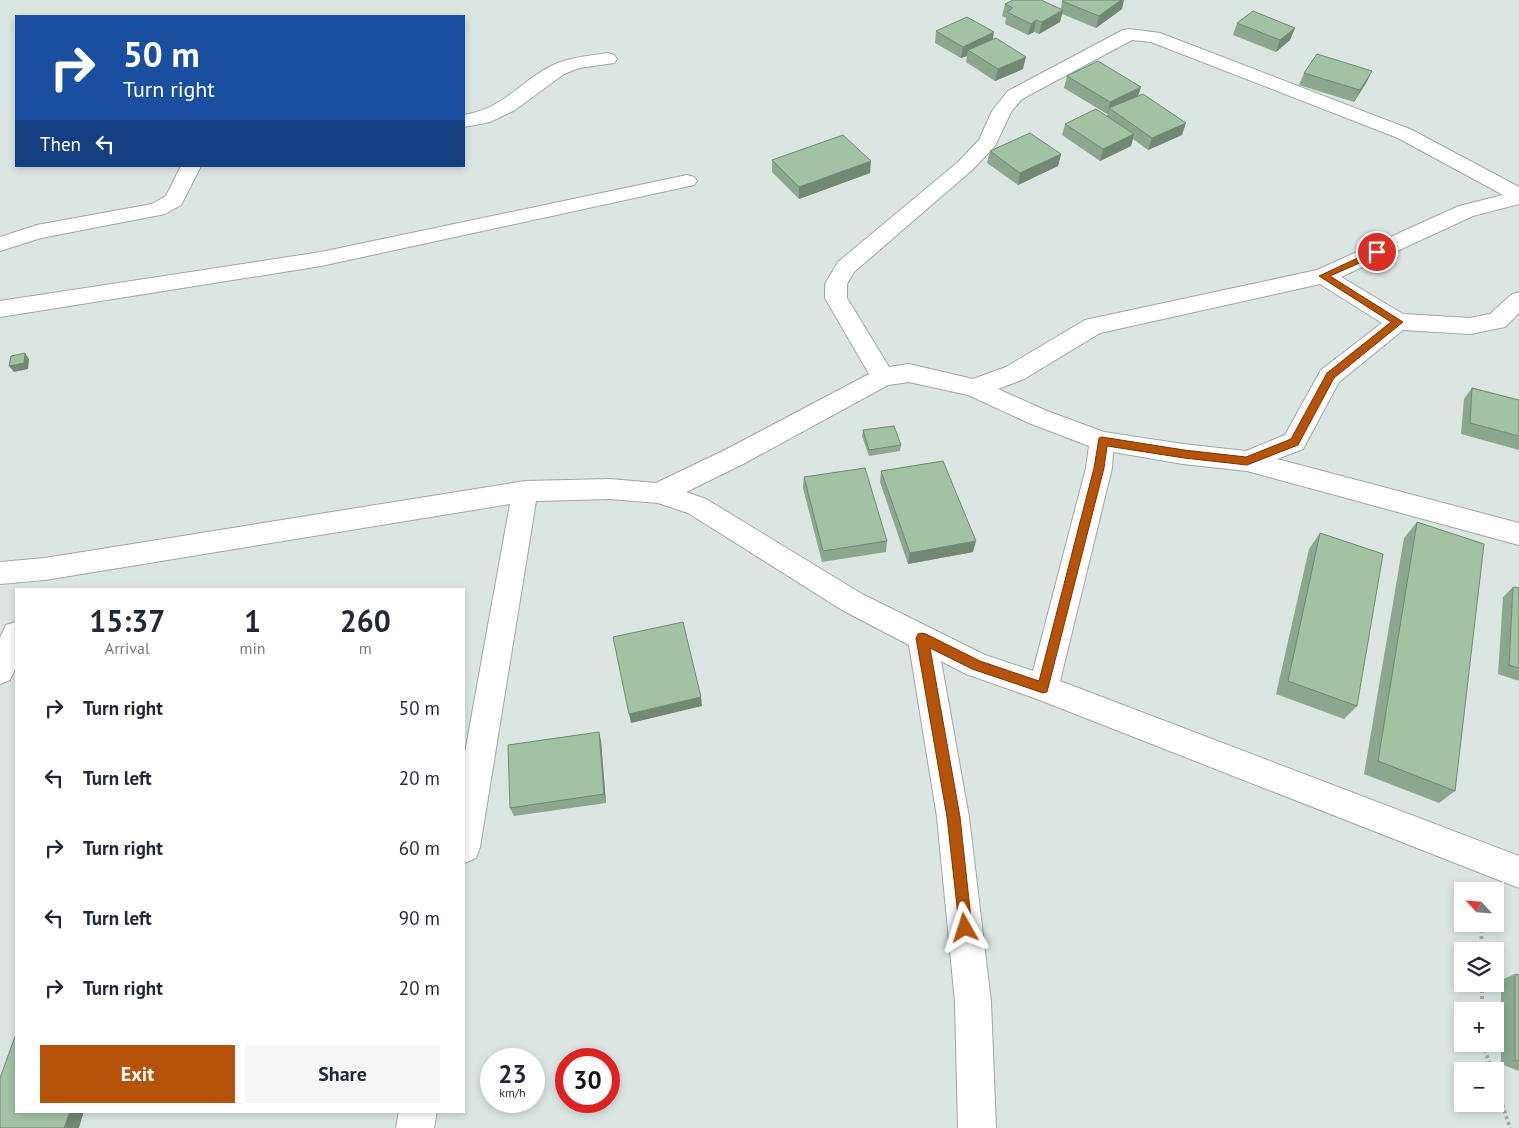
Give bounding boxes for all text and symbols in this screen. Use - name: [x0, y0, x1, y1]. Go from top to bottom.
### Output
- text: 50 m: [123, 31, 200, 77]
- icon: right: [40, 35, 105, 100]
- text: Turn right: [123, 75, 215, 103]
- icon: left: [91, 130, 119, 158]
- text: Then: [40, 132, 81, 156]
- pin: [1356, 231, 1398, 273]
- icon: arrive: [1363, 238, 1391, 266]
- text: 15:37: [89, 601, 165, 640]
- text: 1: [244, 601, 261, 640]
- text: 260: [340, 601, 391, 640]
- text: Arrival: [105, 638, 150, 658]
- text: min: [240, 638, 266, 658]
- text: m: [359, 638, 372, 658]
- icon: right: [40, 694, 68, 722]
- text: Turn right: [83, 696, 163, 720]
- text: 50 m: [399, 696, 440, 720]
- icon: left: [40, 764, 68, 792]
- text: Turn left: [83, 766, 152, 790]
- text: 20 m: [399, 766, 440, 790]
- icon: right: [40, 834, 68, 862]
- text: Turn right: [83, 836, 163, 860]
- text: 60 m: [399, 836, 440, 860]
- north arrow: [1454, 882, 1504, 932]
- map controls: [1454, 882, 1504, 1112]
- position arrow: [938, 901, 990, 953]
- icon: left: [40, 904, 68, 932]
- text: Turn left: [83, 906, 152, 930]
- text: 90 m: [399, 906, 440, 930]
- button: layers: [1454, 942, 1504, 992]
- icon: right: [40, 974, 68, 1002]
- text: Turn right: [83, 976, 163, 1000]
- text: 20 m: [399, 976, 440, 1000]
- button: +: [1454, 1002, 1504, 1052]
- button: Exit: [40, 1045, 235, 1103]
- button: Share: [245, 1045, 440, 1103]
- speed limit sign: 30: [555, 1048, 620, 1113]
- text: 23: [498, 1058, 527, 1090]
- button: −: [1454, 1062, 1504, 1112]
- text: km/h: [499, 1085, 526, 1100]

